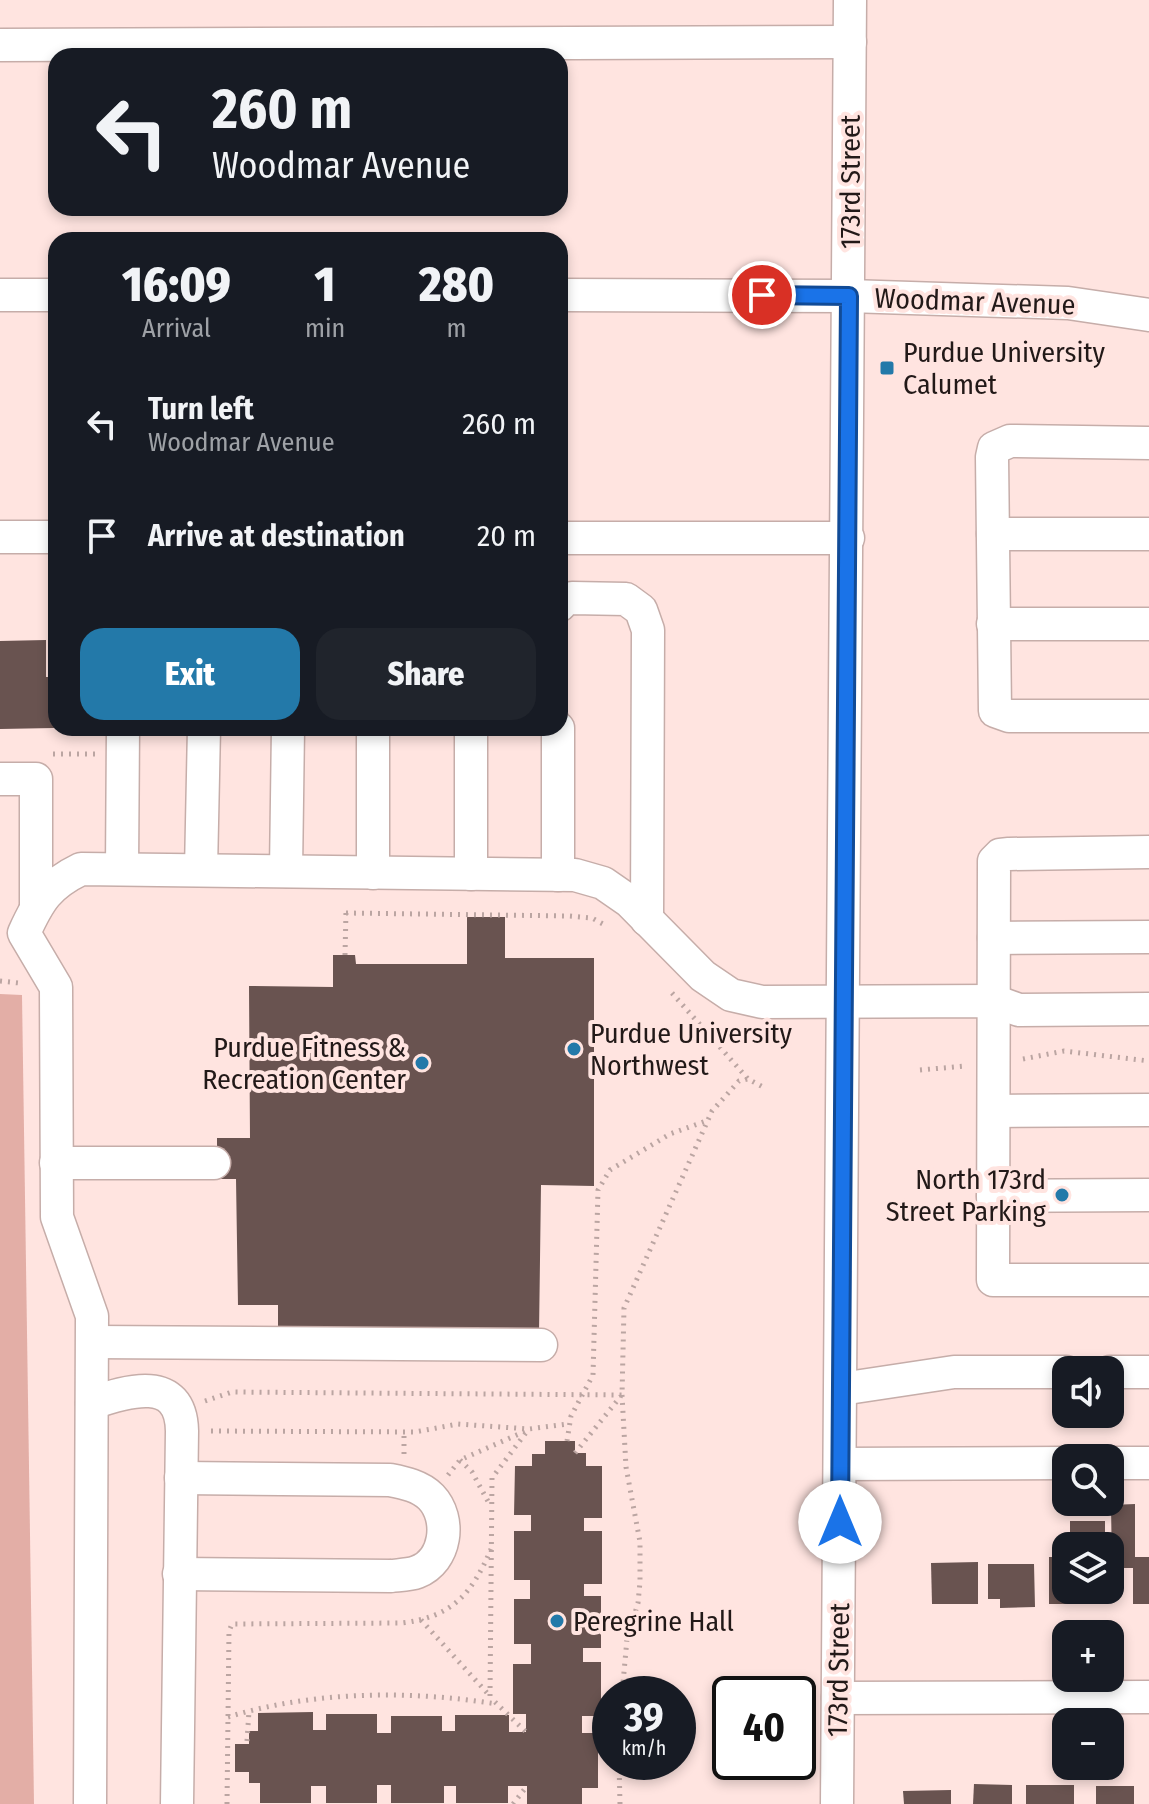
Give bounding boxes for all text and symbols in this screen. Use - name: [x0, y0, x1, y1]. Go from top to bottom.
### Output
- text: 260 m: [212, 76, 352, 143]
- icon: left: [80, 80, 184, 184]
- street label: 173rd Street: [834, 114, 867, 249]
- text: Woodmar Avenue: [212, 144, 470, 188]
- text: 16:09: [122, 256, 231, 314]
- text: 1: [315, 256, 335, 314]
- text: 280: [419, 256, 494, 314]
- pin: [728, 261, 796, 329]
- icon: arrive: [740, 273, 784, 317]
- street label: Woodmar Avenue: [874, 282, 1076, 321]
- text: Arrival: [142, 313, 211, 344]
- text: min: [305, 313, 345, 344]
- text: m: [447, 313, 467, 344]
- place label: Purdue University Calumet: [903, 336, 1106, 401]
- marker: Purdue University Calumet: [878, 359, 896, 377]
- text: Turn left: [148, 391, 254, 427]
- icon: left: [80, 402, 124, 446]
- text: 260 m: [462, 406, 536, 442]
- text: Woodmar Avenue: [148, 427, 335, 458]
- icon: arrive: [80, 514, 124, 558]
- text: Arrive at destination: [148, 518, 405, 554]
- text: 20 m: [477, 518, 536, 554]
- button: Exit: [80, 628, 300, 720]
- button: Share: [316, 628, 536, 720]
- place label: Purdue University Northwest: [590, 1017, 793, 1082]
- place label: Purdue Fitness & Recreation Center: [202, 1031, 406, 1096]
- marker: Purdue University Northwest: [565, 1040, 583, 1058]
- marker: Purdue Fitness & Recreation Center: [413, 1054, 431, 1072]
- place label: North 173rd Street Parking: [886, 1163, 1047, 1228]
- marker: North 173rd Street Parking: [1053, 1186, 1071, 1204]
- map controls: [1052, 1356, 1124, 1780]
- button: sound: [1052, 1356, 1124, 1428]
- button: search: [1052, 1444, 1124, 1516]
- position arrow: [798, 1480, 882, 1564]
- button: layers: [1052, 1532, 1124, 1604]
- street label: 173rd Street: [821, 1602, 856, 1737]
- place label: Peregrine Hall: [573, 1605, 734, 1638]
- marker: Peregrine Hall: [548, 1612, 566, 1630]
- button: +: [1052, 1620, 1124, 1692]
- speed limit sign: 40: [712, 1676, 816, 1780]
- text: 39: [624, 1694, 664, 1742]
- button: −: [1052, 1708, 1124, 1780]
- text: km/h: [622, 1736, 666, 1760]

